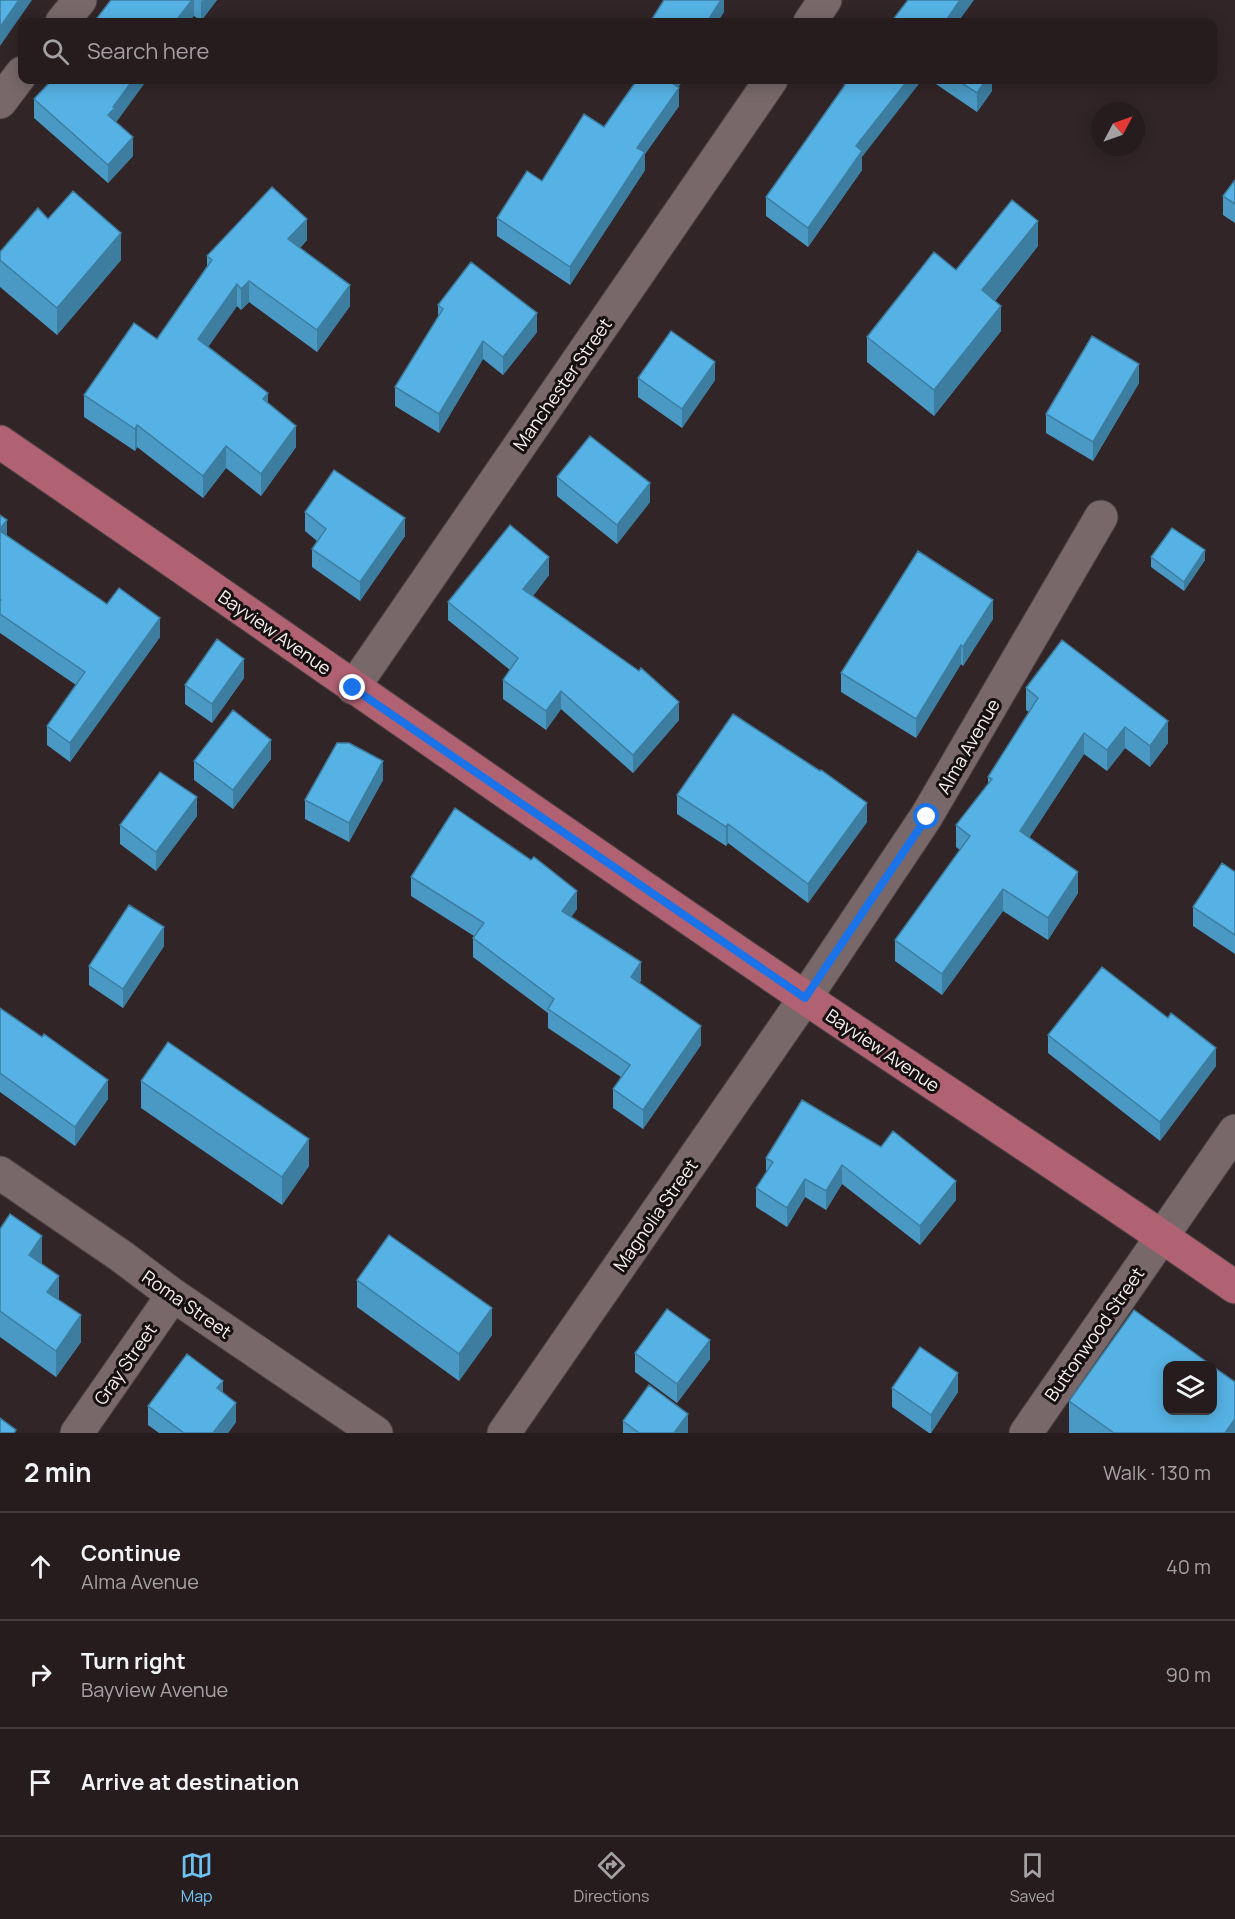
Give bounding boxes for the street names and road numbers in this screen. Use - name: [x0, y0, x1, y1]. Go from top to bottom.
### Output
- street label: Manchester Street: [507, 313, 617, 455]
- street label: Bayview Avenue: [214, 584, 336, 680]
- street label: Alma Avenue: [931, 694, 1005, 798]
- street label: Bayview Avenue: [821, 1003, 945, 1097]
- street label: Magnolia Street: [607, 1154, 703, 1276]
- street label: Buttonwood Street: [1039, 1262, 1149, 1406]
- street label: Roma Street: [138, 1264, 236, 1344]
- street label: Gray Street: [88, 1319, 162, 1409]

